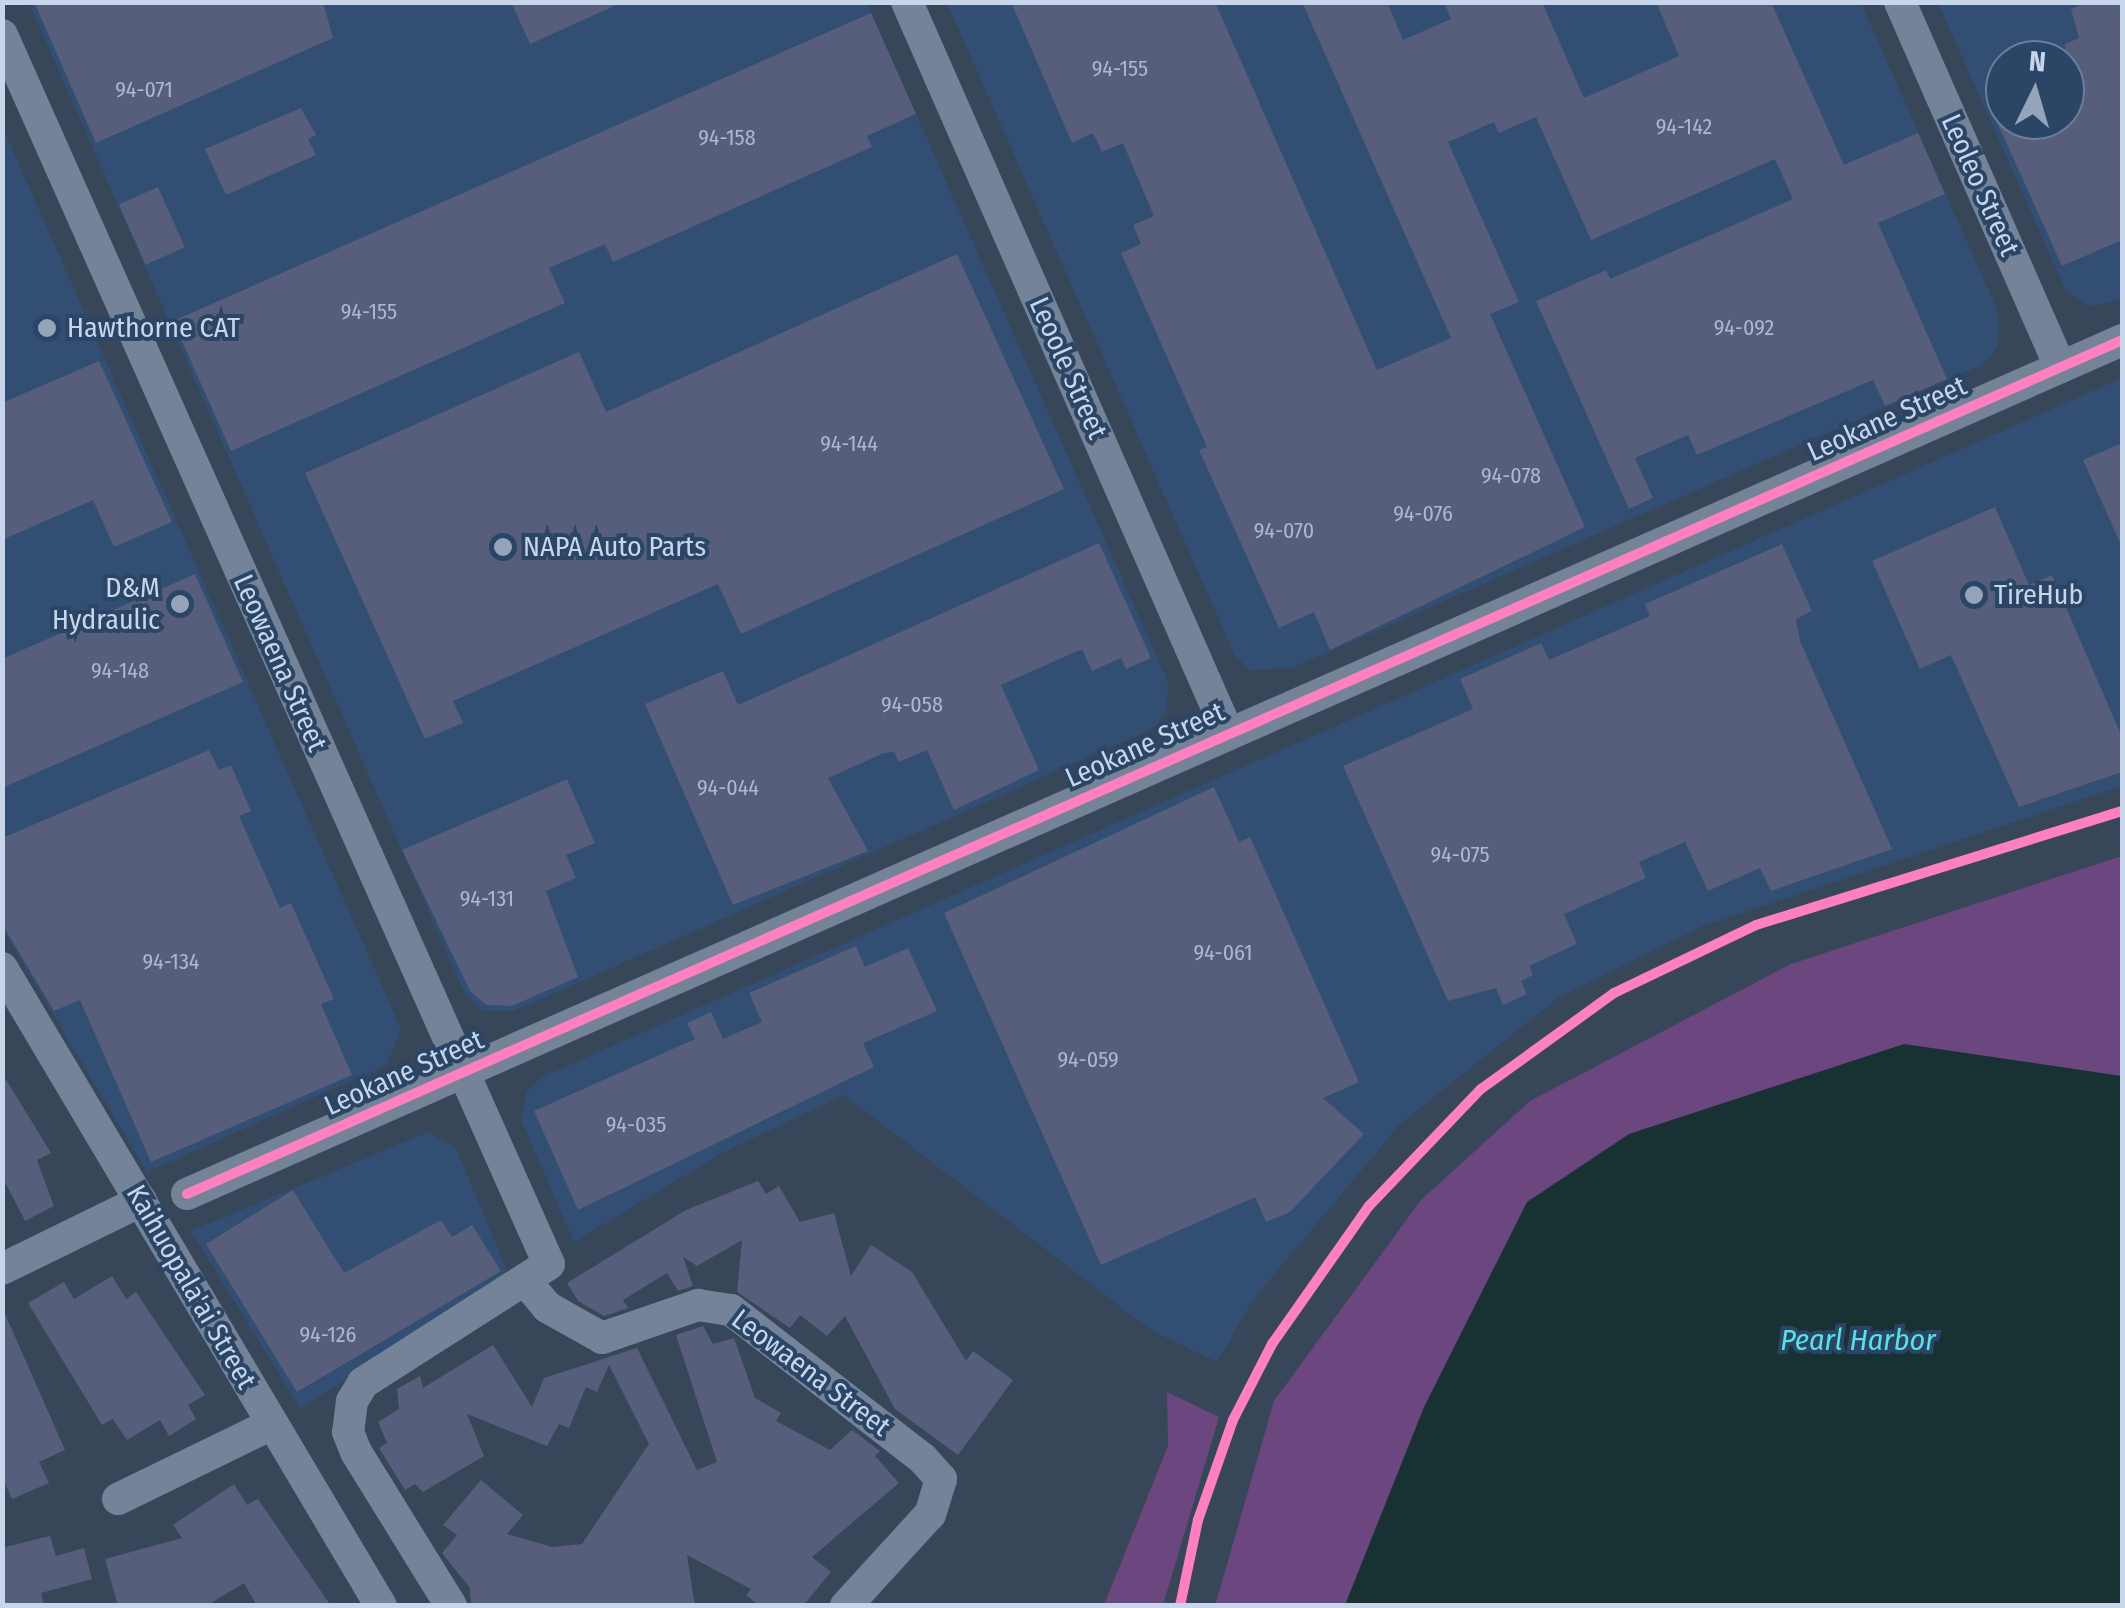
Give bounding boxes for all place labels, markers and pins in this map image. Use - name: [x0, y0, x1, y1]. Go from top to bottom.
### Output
- place label: Hawthorne CAT: [67, 311, 240, 345]
- marker: Hawthorne CAT: [36, 317, 58, 339]
- place label: NAPA Auto Parts: [523, 530, 706, 564]
- marker: NAPA Auto Parts: [492, 536, 514, 558]
- place label: D&M Hydraulic: [52, 571, 160, 637]
- place label: TireHub: [1994, 578, 2083, 612]
- marker: TireHub: [1963, 584, 1985, 606]
- marker: D&M Hydraulic: [169, 593, 191, 615]

